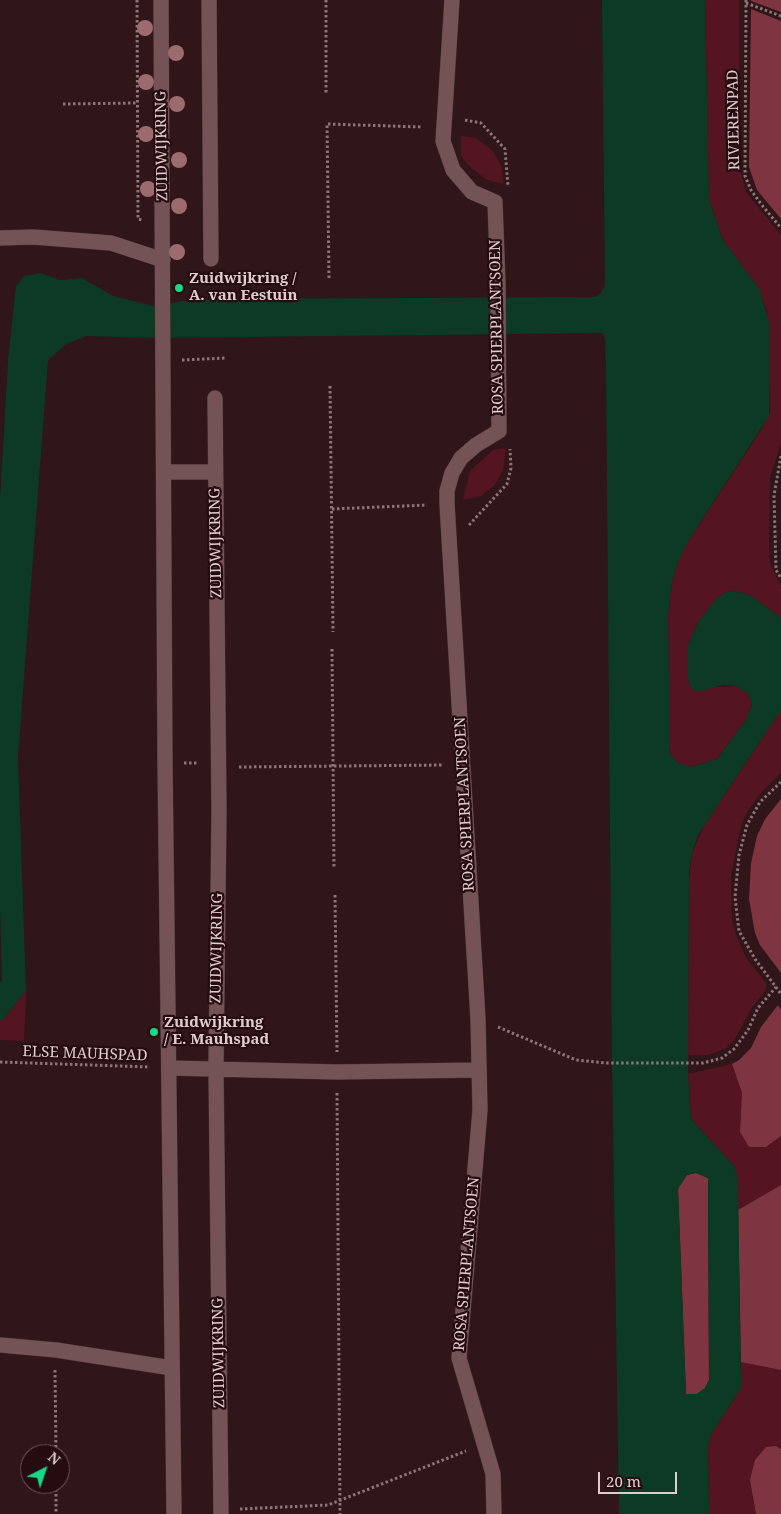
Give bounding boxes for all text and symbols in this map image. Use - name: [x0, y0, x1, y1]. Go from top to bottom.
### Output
- street label: RIVIERENPAD: [724, 69, 744, 171]
- street label: ZUIDWIJKRING: [152, 91, 172, 201]
- street label: ROSA SPIERPLANTSOEN: [486, 240, 508, 414]
- place label: Zuidwijkring / A. van Eestuin: [189, 270, 298, 305]
- marker: Zuidwijkring / A. van Eestuin: [173, 282, 185, 294]
- street label: ZUIDWIJKRING: [206, 488, 226, 598]
- street label: ROSA SPIERPLANTSOEN: [451, 716, 479, 892]
- street label: ZUIDWIJKRING: [207, 893, 227, 1003]
- place label: Zuidwijkring / E. Mauhspad: [164, 1014, 269, 1049]
- marker: Zuidwijkring / E. Mauhspad: [148, 1026, 160, 1038]
- street label: ELSE MAUHSPAD: [22, 1043, 148, 1065]
- street label: ROSA SPIERPLANTSOEN: [450, 1176, 484, 1352]
- street label: ZUIDWIJKRING: [209, 1298, 229, 1408]
- north arrow: [20, 1444, 70, 1494]
- text: N: [44, 1447, 65, 1469]
- scale bar: [601, 1462, 680, 1494]
- text: 20 m: [606, 1471, 641, 1491]

